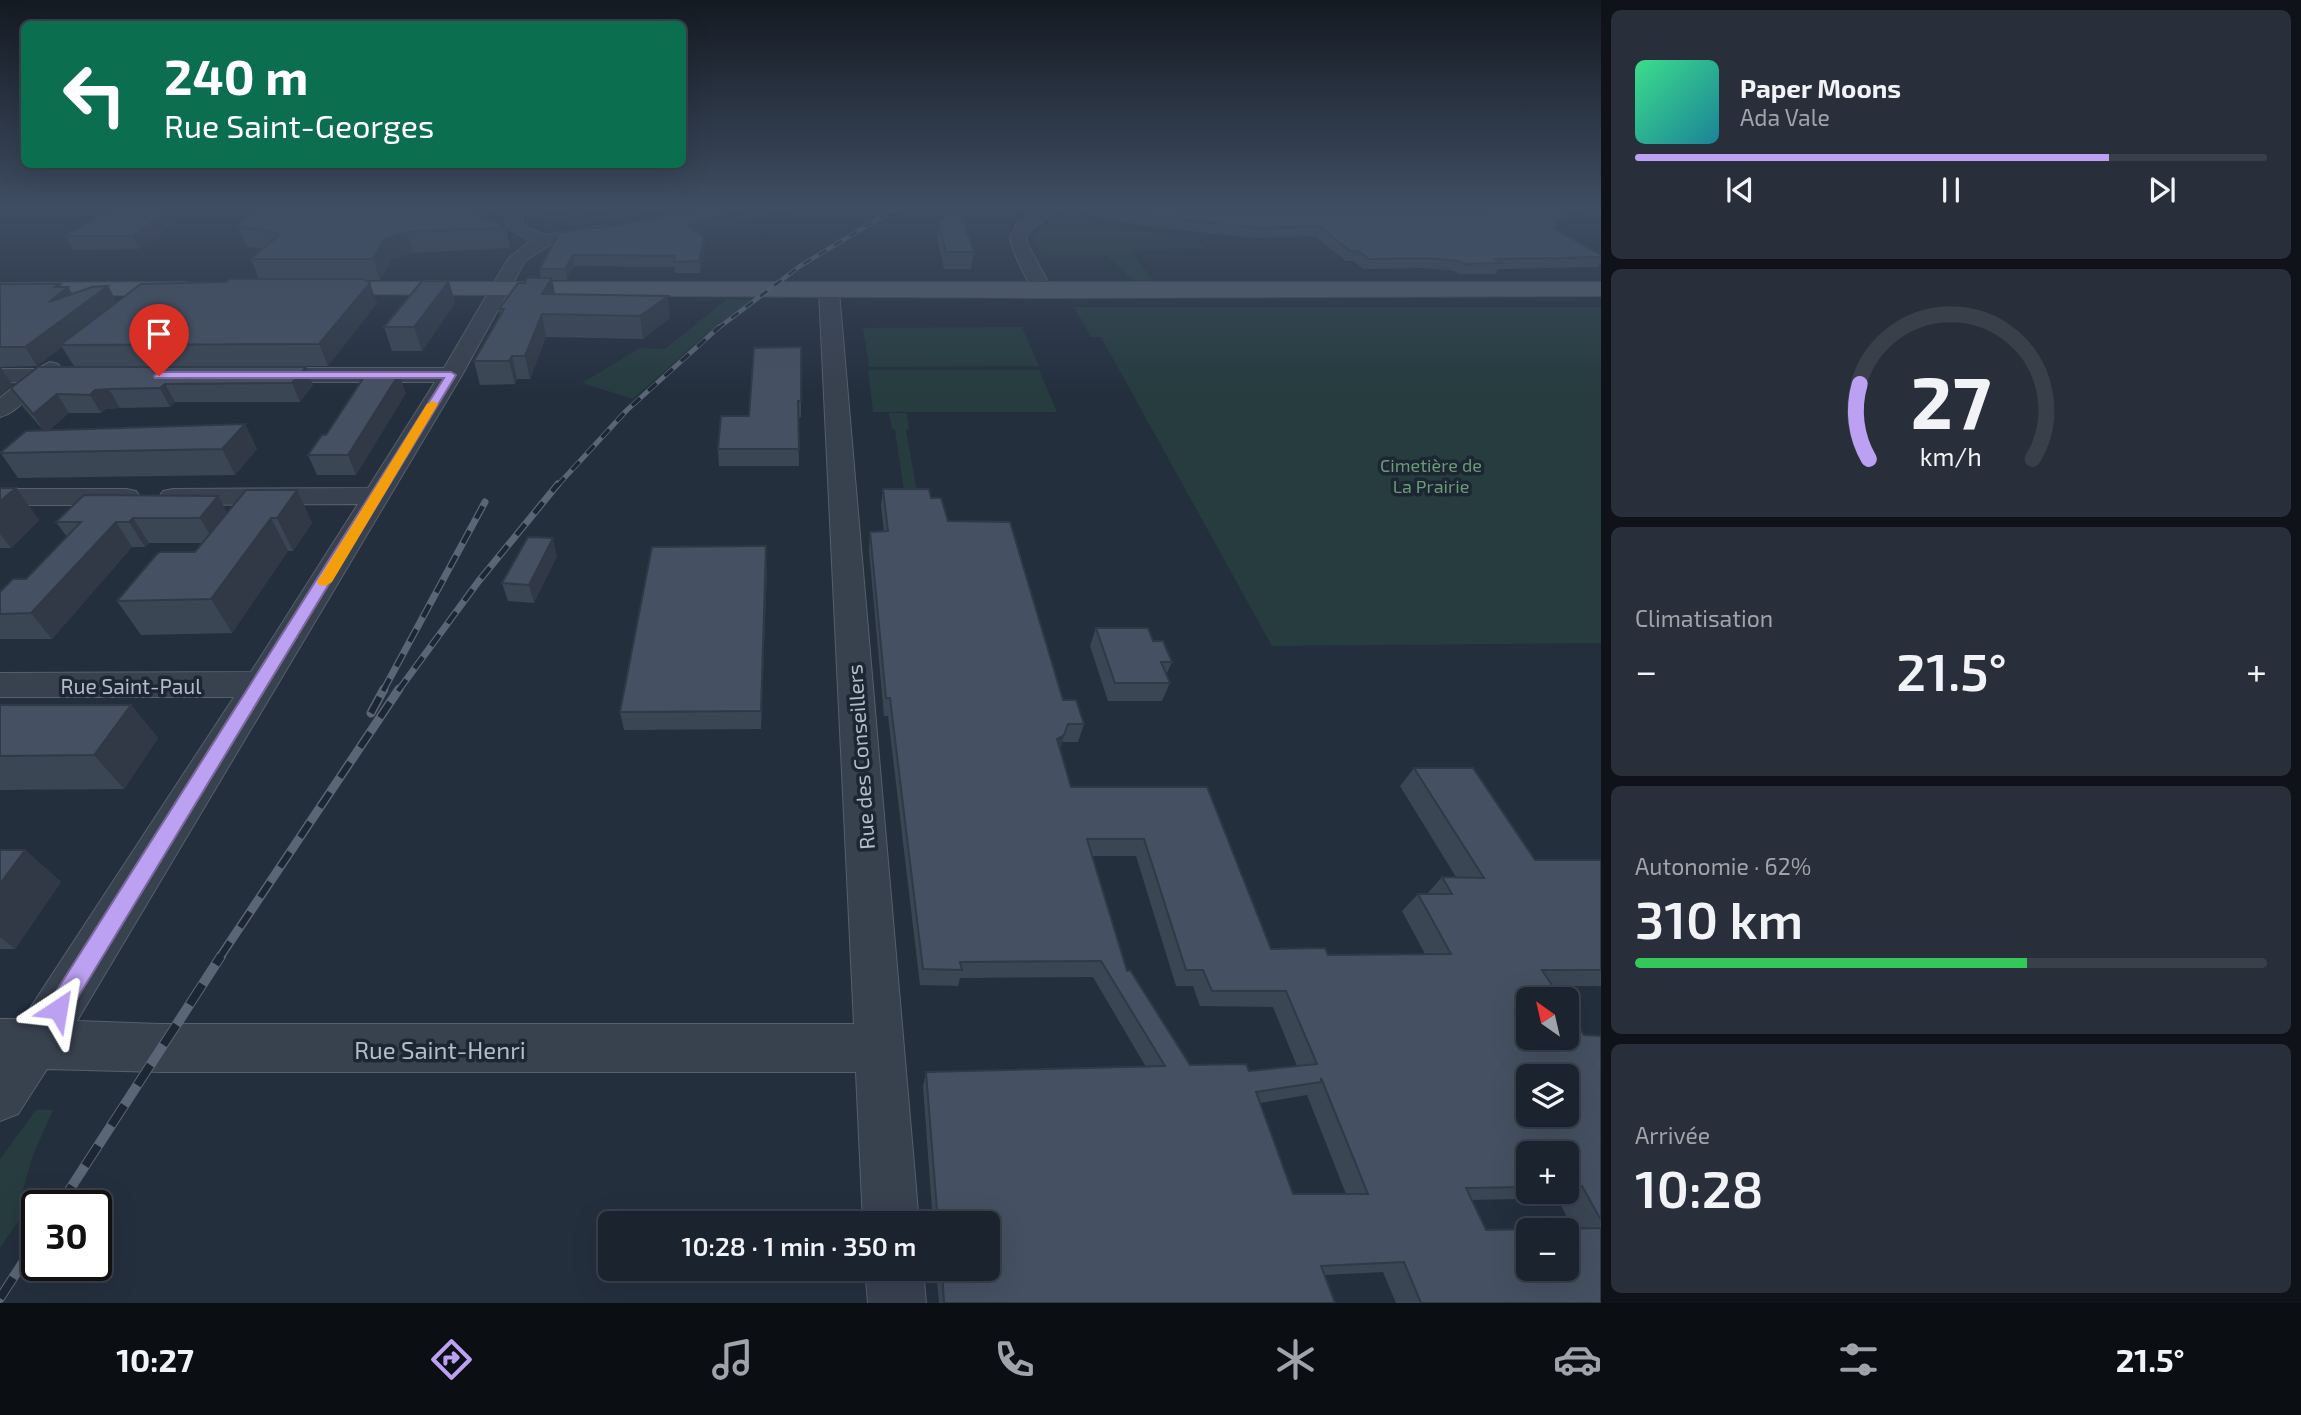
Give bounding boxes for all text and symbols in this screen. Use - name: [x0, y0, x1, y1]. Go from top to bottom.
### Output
- text: 240 m: [164, 46, 308, 105]
- icon: left: [49, 49, 140, 140]
- text: Paper Moons: [1740, 72, 1901, 103]
- text: Ada Vale: [1740, 103, 1830, 131]
- text: Rue Saint-Georges: [164, 106, 434, 144]
- icon: previous: [1721, 171, 1759, 209]
- icon: pause: [1932, 171, 1970, 209]
- icon: next: [2143, 171, 2181, 209]
- pin: [129, 304, 189, 376]
- icon: arrive: [140, 315, 178, 353]
- text: 27: [1911, 356, 1991, 444]
- text: km/h: [1920, 441, 1982, 471]
- park label: Cimetière de La Prairie: [1380, 454, 1482, 497]
- text: Climatisation: [1635, 604, 1773, 632]
- text: 21.5°: [1896, 639, 2007, 701]
- text: −: [1635, 647, 1657, 693]
- text: +: [2246, 647, 2267, 693]
- street label: Rue des Conseillers: [841, 664, 879, 850]
- street label: Rue Saint-Paul: [60, 673, 202, 698]
- text: Autonomie · 62%: [1635, 852, 1811, 880]
- text: 310 km: [1635, 887, 1803, 949]
- position arrow: [21, 972, 95, 1046]
- north arrow: [1516, 987, 1578, 1050]
- map controls: [1516, 987, 1579, 1281]
- street label: Rue Saint-Henri: [354, 1035, 526, 1064]
- button: layers: [1516, 1064, 1579, 1127]
- text: Arrivée: [1635, 1121, 1710, 1149]
- button: +: [1516, 1141, 1579, 1204]
- text: 10:28: [1635, 1156, 1764, 1218]
- speed limit sign: 30: [21, 1190, 112, 1281]
- button: −: [1516, 1218, 1579, 1281]
- text: 10:28 · 1 min · 350 m: [682, 1230, 916, 1261]
- icon: directions: [427, 1335, 476, 1384]
- icon: music: [708, 1335, 757, 1384]
- icon: phone: [990, 1335, 1039, 1384]
- icon: climate: [1271, 1335, 1320, 1384]
- icon: car: [1553, 1335, 1602, 1384]
- icon: filters: [1834, 1335, 1883, 1384]
- text: 10:27: [116, 1340, 194, 1378]
- text: 21.5°: [2116, 1340, 2185, 1378]

